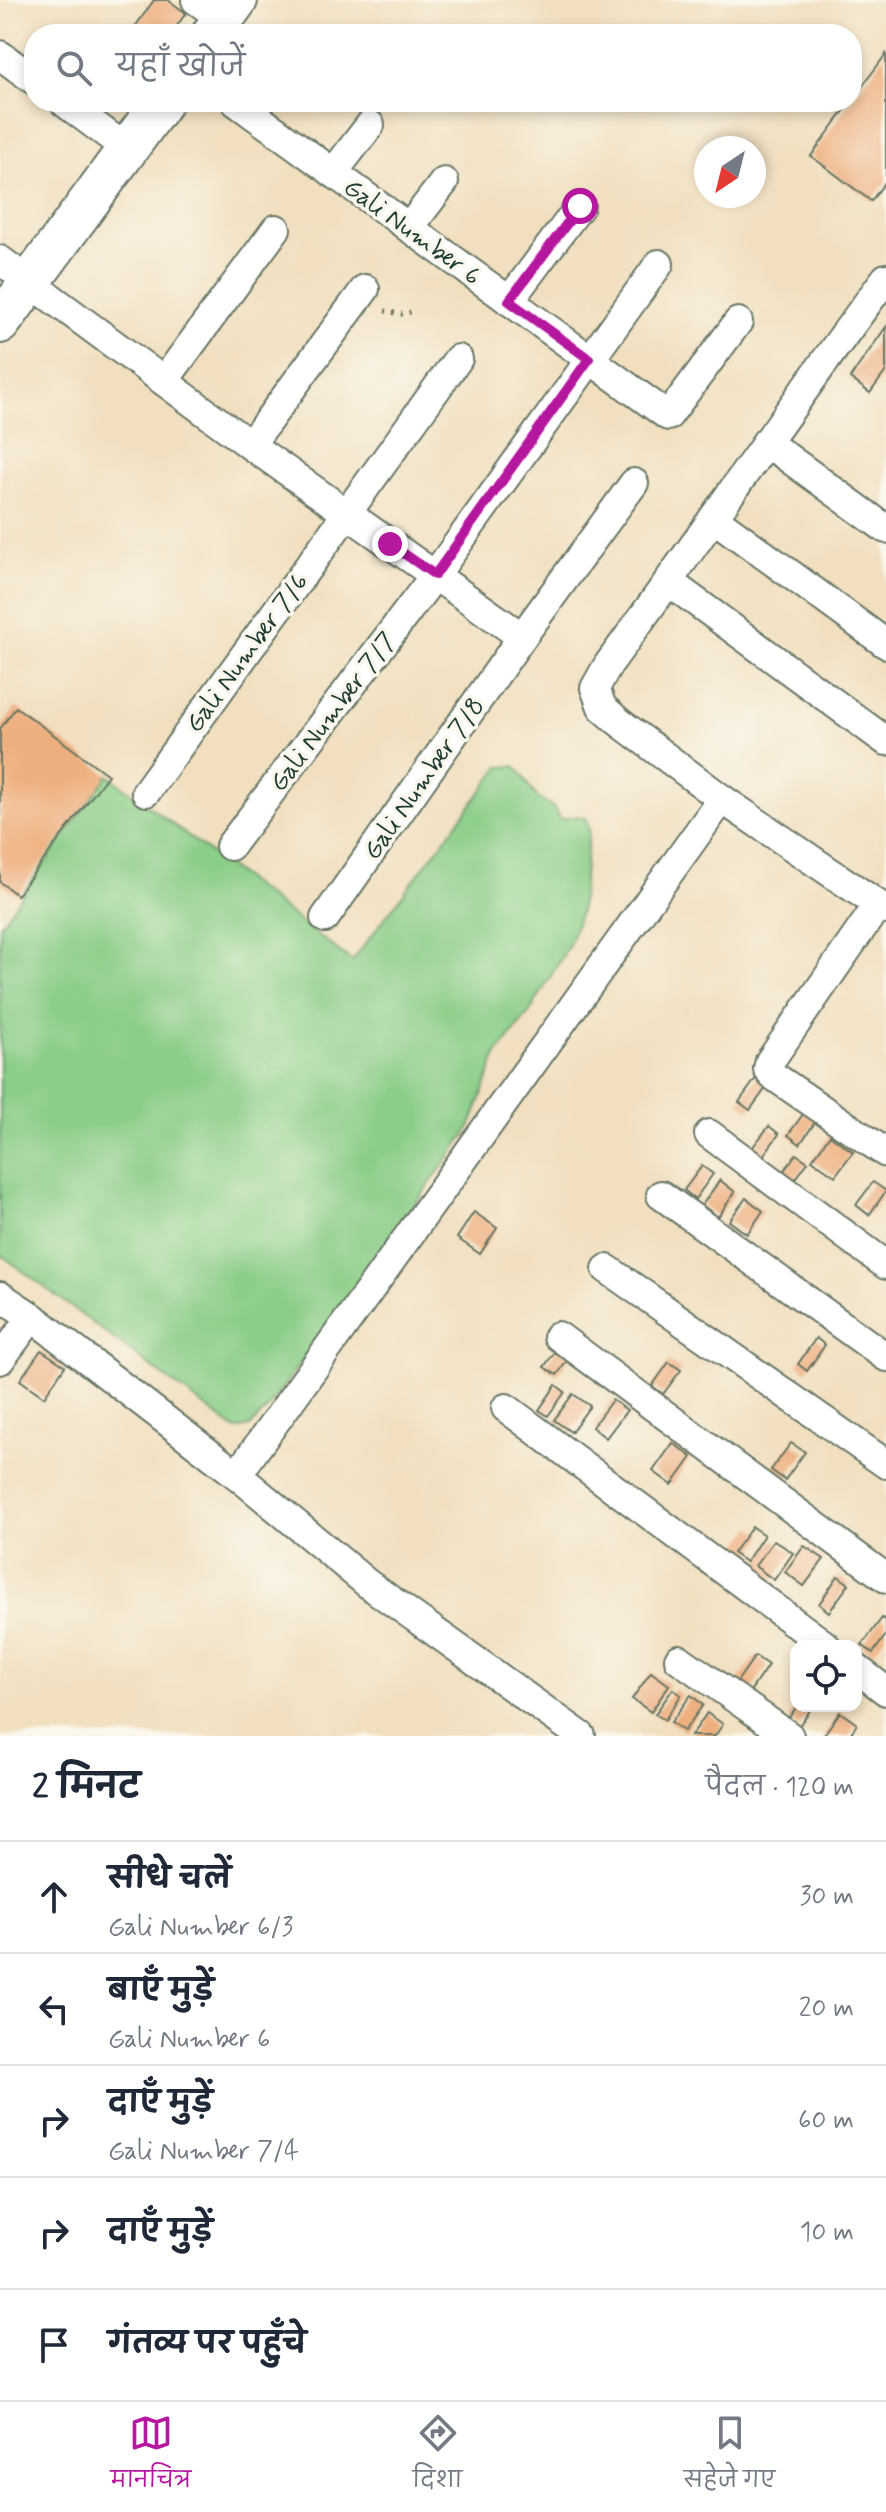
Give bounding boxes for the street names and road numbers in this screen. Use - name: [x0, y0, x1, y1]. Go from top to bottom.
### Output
- street label: Gali Number 6: [336, 171, 487, 294]
- street label: Gali Number 7/6: [178, 567, 317, 740]
- street label: Gali Number 7/7: [262, 625, 405, 799]
- street label: Gali Number 7/8: [356, 691, 493, 867]

